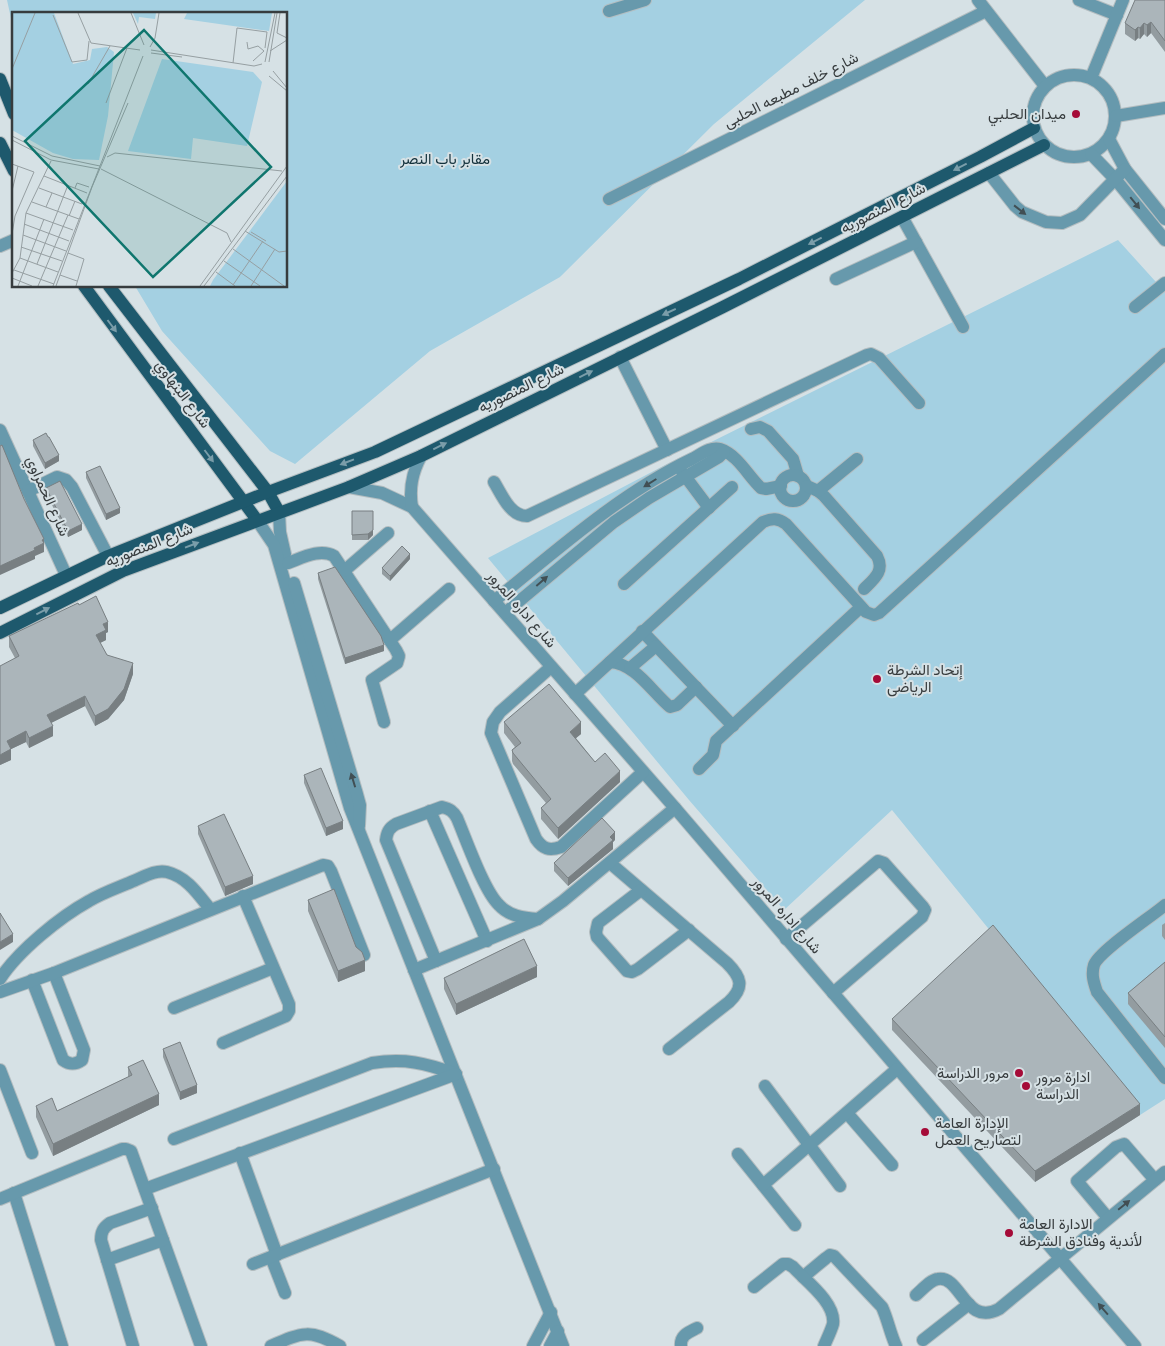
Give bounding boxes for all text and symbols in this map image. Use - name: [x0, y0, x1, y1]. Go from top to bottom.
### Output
- inset map: [12, 12, 288, 288]
- street label: شارع خلف مطبعه الحلبى: [721, 48, 862, 134]
- place label: ميدان الحلبي: [988, 105, 1066, 127]
- marker: ميدان الحلبي: [1070, 108, 1082, 120]
- park label: مقابر باب النصر: [399, 150, 490, 168]
- one-way arrow: [953, 164, 967, 172]
- street label: شارع المنصوريه: [838, 179, 929, 239]
- one-way arrow: [1130, 197, 1141, 210]
- one-way arrow: [1013, 205, 1027, 215]
- one-way arrow: [808, 237, 822, 245]
- one-way arrow: [662, 308, 676, 316]
- one-way arrow: [107, 319, 118, 332]
- street label: شارع البنهاوي: [148, 356, 215, 434]
- street label: شارع المنصوريه: [475, 360, 568, 418]
- one-way arrow: [579, 370, 593, 378]
- one-way arrow: [433, 442, 447, 450]
- one-way arrow: [204, 449, 215, 462]
- street label: شارع الحمراوي: [19, 453, 74, 541]
- one-way arrow: [340, 459, 355, 466]
- one-way arrow: [643, 478, 657, 487]
- street label: شارع المنصوريه: [103, 519, 196, 573]
- one-way arrow: [184, 541, 199, 548]
- street label: شارع اداره المرور: [481, 566, 561, 653]
- one-way arrow: [536, 576, 549, 587]
- one-way arrow: [36, 607, 51, 615]
- place label: إتحاد الشرطة الرياضى: [887, 661, 963, 697]
- marker: إتحاد الشرطة الرياضى: [871, 673, 883, 685]
- one-way arrow: [348, 773, 356, 788]
- street label: شارع اداره المرور: [746, 872, 826, 959]
- place label: مرور الدراسة: [937, 1064, 1009, 1082]
- marker: مرور الدراسة: [1013, 1067, 1025, 1079]
- place label: ادارة مرور الدراسة: [1035, 1068, 1090, 1103]
- marker: ادارة مرور الدراسة: [1020, 1080, 1032, 1092]
- place label: الإدارة العامة لتصاريح العمل: [935, 1114, 1021, 1151]
- marker: الإدارة العامة لتصاريح العمل: [919, 1126, 931, 1138]
- one-way arrow: [1117, 1199, 1130, 1210]
- place label: الادارة العامة لأندية وفنادق الشرطة: [1019, 1215, 1142, 1250]
- marker: الادارة العامة لأندية وفنادق الشرطة: [1003, 1227, 1015, 1239]
- one-way arrow: [1097, 1304, 1109, 1316]

